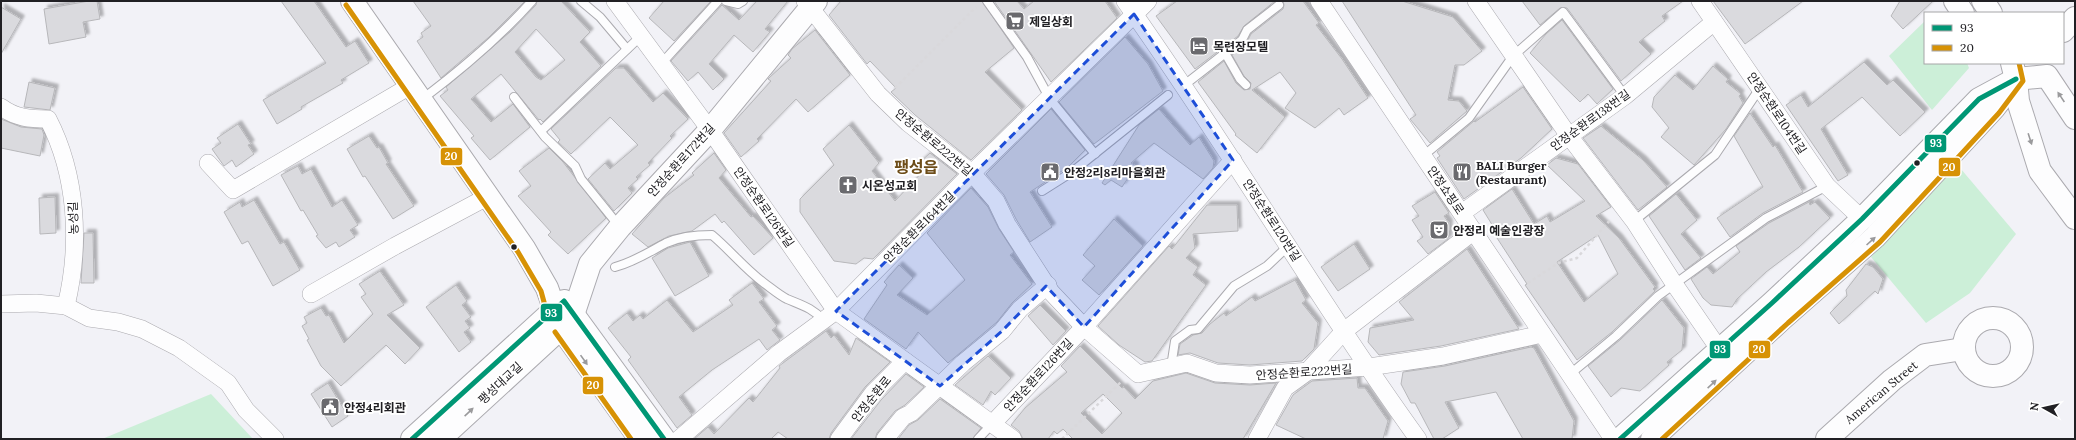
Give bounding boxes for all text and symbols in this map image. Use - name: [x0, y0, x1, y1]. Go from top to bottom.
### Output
- supermarket icon: 제일상회: [1004, 10, 1026, 32]
- legend: [1924, 12, 2064, 64]
- place label: 제일상회: [1029, 14, 1073, 29]
- text: 93: [1960, 20, 1974, 35]
- hotel icon: 목련장모텔: [1188, 35, 1210, 57]
- place label: 목련장모텔: [1213, 39, 1268, 54]
- text: 20: [1960, 40, 1974, 55]
- street label: 안정순환로104번길: [1744, 69, 1810, 157]
- street label: 안정순환로138번길: [1547, 86, 1633, 154]
- one-way arrow: [2057, 92, 2065, 102]
- street label: 안정순환로222번길: [892, 105, 976, 179]
- street label: 안정순환로172번길: [644, 120, 718, 200]
- one-way arrow: [2027, 133, 2033, 145]
- line badge: 93: [1924, 134, 1947, 153]
- text: 93: [1930, 136, 1942, 150]
- line badge: 20: [440, 147, 463, 166]
- text: 20: [445, 149, 457, 163]
- district label: 팽성읍: [894, 157, 938, 177]
- line badge: 20: [1938, 157, 1961, 177]
- place label: BALI Burger (Restaurant): [1476, 158, 1547, 188]
- unlabelled marker: [1912, 158, 1922, 168]
- text: 20: [1943, 160, 1955, 174]
- public building icon: 안정2리8리마을회관: [1039, 161, 1061, 183]
- restaurant icon: BALI Burger (Restaurant): [1451, 161, 1473, 183]
- street label: 안정쇼핑로: [1424, 163, 1468, 217]
- street label: 안정순환로126번길: [731, 164, 797, 250]
- place label: 안정2리8리마을회관: [1064, 165, 1166, 180]
- church icon: 시온성교회: [837, 174, 859, 196]
- street label: 안정순환로120번길: [1240, 176, 1304, 264]
- place label: 시온성교회: [862, 178, 917, 193]
- street label: 안정순환로164번길: [880, 188, 958, 266]
- street label: 농성길: [65, 201, 81, 235]
- theatre icon: 안정리 예술인광장: [1428, 219, 1450, 241]
- place label: 안정리 예술인광장: [1453, 223, 1544, 238]
- one-way arrow: [1866, 236, 1876, 245]
- unlabelled marker: [509, 242, 519, 252]
- line badge: 93: [540, 303, 563, 322]
- text: 93: [545, 306, 557, 320]
- street label: 안정순환로126번길: [1000, 335, 1076, 415]
- line badge: 93: [1709, 340, 1731, 359]
- line badge: 20: [1748, 340, 1771, 359]
- text: 93: [1714, 342, 1726, 356]
- text: 20: [1753, 342, 1765, 356]
- one-way arrow: [580, 355, 588, 365]
- street label: American Street: [1841, 357, 1921, 427]
- street label: 팽성대교길: [475, 359, 525, 407]
- street label: 안정순환로222번길: [1255, 361, 1353, 383]
- street label: 안정순환로: [848, 373, 894, 425]
- line badge: 20: [582, 376, 604, 395]
- text: 20: [587, 378, 599, 392]
- one-way arrow: [1707, 380, 1716, 389]
- north arrow: [2024, 388, 2064, 428]
- public building icon: 안정4리회관: [319, 396, 341, 418]
- place label: 안정4리회관: [344, 400, 406, 415]
- text: N: [2027, 401, 2042, 412]
- one-way arrow: [464, 408, 474, 417]

